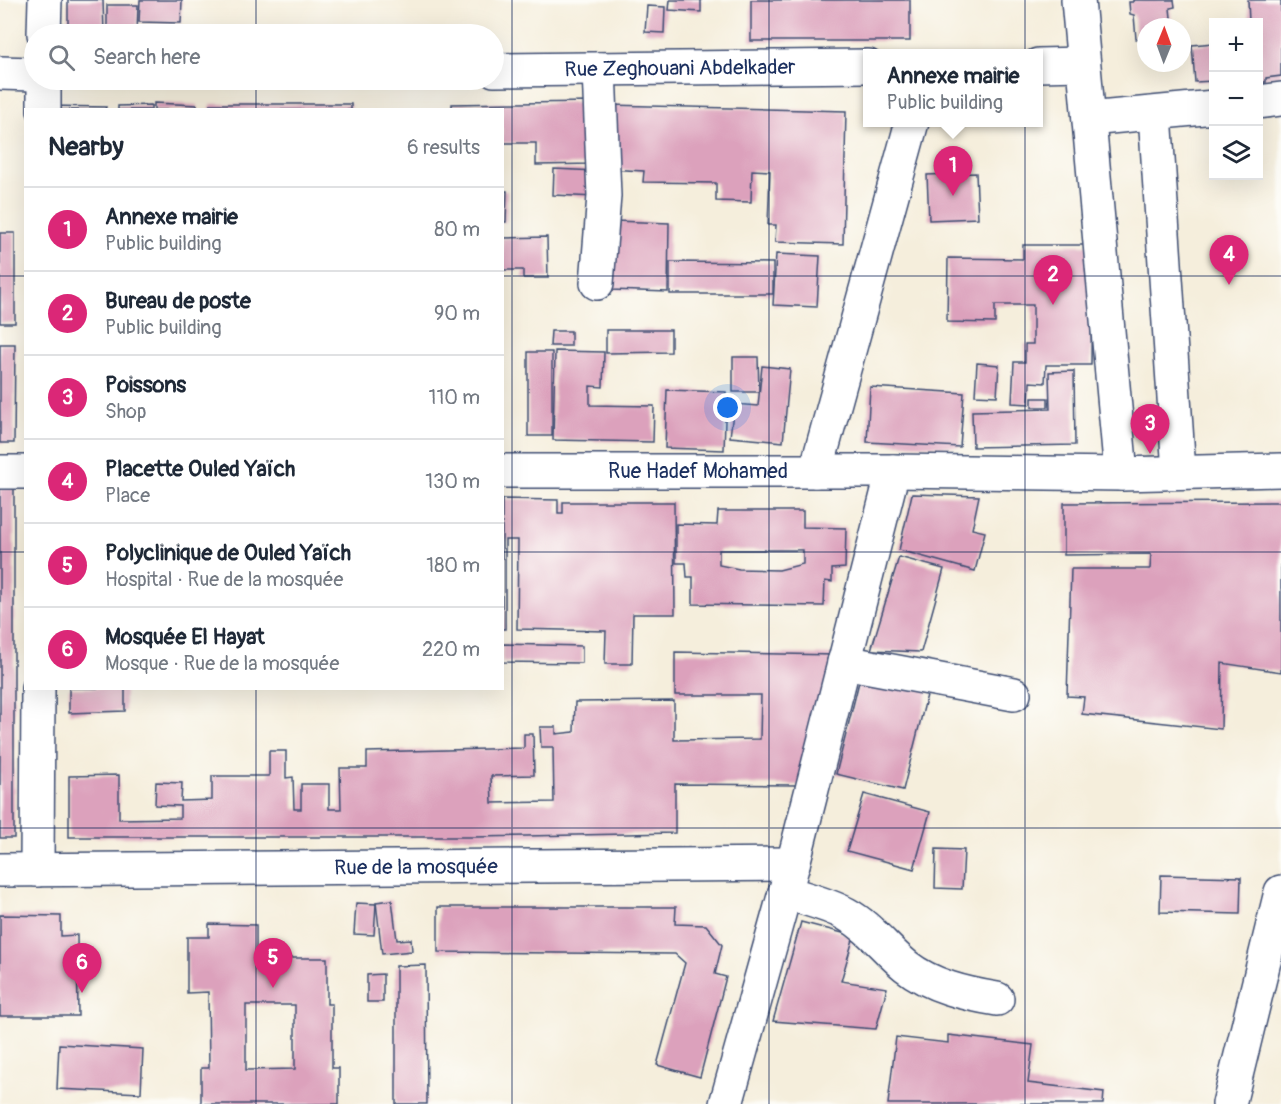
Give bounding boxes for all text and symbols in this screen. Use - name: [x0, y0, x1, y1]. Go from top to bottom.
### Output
- north arrow: [1137, 18, 1191, 72]
- map controls: [1209, 18, 1263, 180]
- button: +: [1209, 18, 1263, 72]
- search box: [24, 24, 504, 90]
- icon: search: [45, 41, 78, 74]
- text: Search here: [93, 43, 200, 71]
- popup: [863, 49, 1043, 127]
- street label: Rue Zeghouani Abdelkader: [564, 54, 796, 83]
- text: Annexe mairie: [887, 62, 1019, 90]
- button: −: [1209, 72, 1263, 126]
- text: Public building: [887, 90, 1003, 115]
- button: layers: [1209, 126, 1263, 180]
- text: Nearby: [48, 131, 124, 163]
- text: 6 results: [407, 135, 480, 160]
- pin: 1: [934, 146, 972, 196]
- text: Annexe mairie: [105, 203, 238, 231]
- text: 1: [64, 217, 71, 242]
- text: 80 m: [434, 217, 480, 242]
- text: Public building: [105, 231, 221, 256]
- pin: 4: [1210, 236, 1248, 285]
- pin: 2: [1034, 256, 1072, 305]
- text: Bureau de poste: [105, 287, 251, 315]
- text: 2: [62, 301, 73, 326]
- text: 90 m: [434, 301, 480, 326]
- text: Public building: [105, 315, 221, 340]
- text: Poissons: [105, 371, 186, 399]
- text: 3: [62, 385, 73, 410]
- text: 110 m: [429, 385, 480, 410]
- your location: [713, 393, 742, 422]
- text: Shop: [105, 399, 146, 424]
- pin: 3: [1130, 404, 1170, 454]
- text: Placette Ouled Yaïch: [105, 455, 295, 483]
- street label: Rue Hadef Mohamed: [608, 458, 788, 485]
- text: 4: [62, 469, 73, 494]
- text: 130 m: [425, 469, 480, 494]
- text: Place: [105, 483, 150, 508]
- text: Polyclinique de Ouled Yaïch: [105, 539, 351, 567]
- text: 5: [62, 553, 73, 578]
- text: 180 m: [426, 553, 480, 578]
- text: Hospital · Rue de la mosquée: [105, 567, 343, 592]
- text: Mosquée El Hayat: [105, 623, 265, 651]
- text: 6: [62, 637, 73, 662]
- text: 220 m: [422, 637, 480, 662]
- text: Mosque · Rue de la mosquée: [105, 651, 339, 676]
- street label: Rue de la mosquée: [334, 853, 499, 881]
- pin: 5: [254, 938, 292, 988]
- pin: 6: [62, 944, 101, 993]

